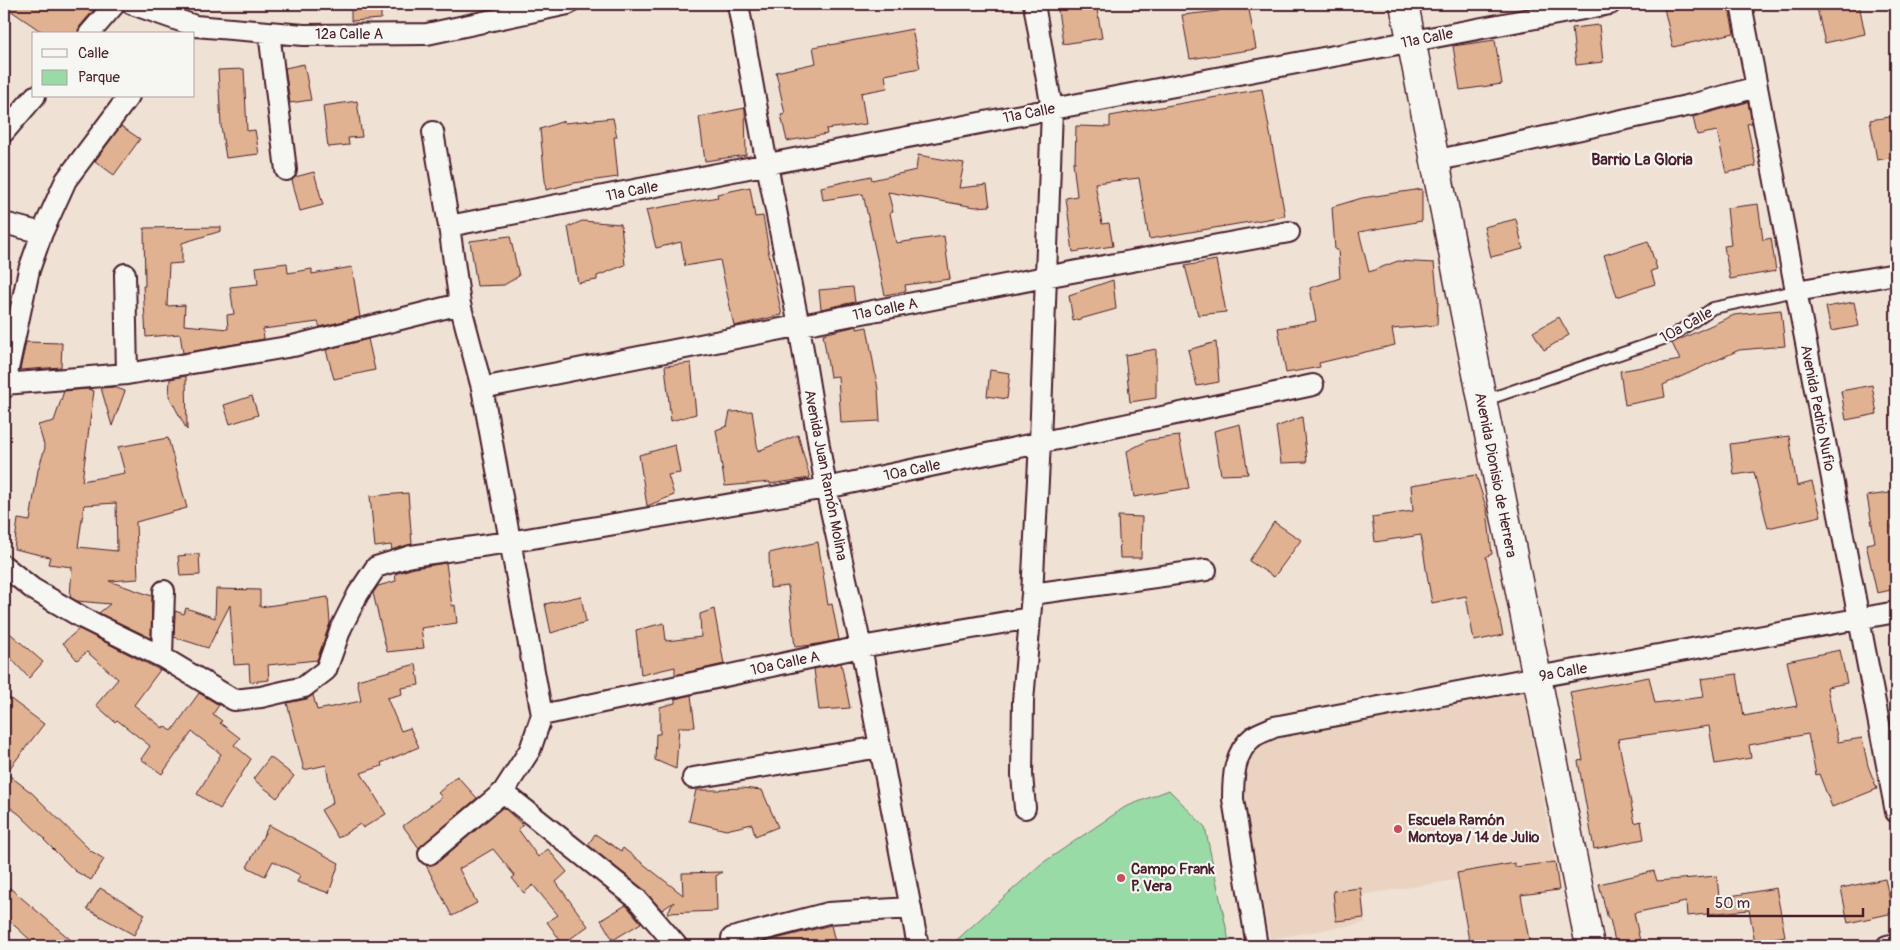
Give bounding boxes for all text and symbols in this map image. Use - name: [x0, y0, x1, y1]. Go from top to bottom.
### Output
- street label: 11a Calle: [1399, 24, 1455, 53]
- street label: 12a Calle A: [315, 25, 383, 44]
- legend: [32, 32, 195, 98]
- text: Calle: [78, 44, 109, 63]
- text: Parque: [78, 68, 121, 87]
- street label: 11a Calle: [1001, 99, 1057, 128]
- district label: Barrio La Gloria: [1591, 150, 1693, 170]
- street label: 11a Calle: [604, 177, 660, 206]
- street label: 11a Calle A: [851, 294, 919, 325]
- street label: 10a Calle: [1657, 303, 1716, 348]
- street label: Avenida Pedrio Nufio: [1796, 343, 1839, 473]
- street label: Avenida Juan Ramón Molina: [800, 388, 851, 562]
- street label: Avenida Dionisio de Herrera: [1470, 391, 1521, 559]
- street label: 10a Calle: [882, 455, 943, 486]
- street label: 10a Calle A: [749, 647, 822, 680]
- street label: 9a Calle: [1537, 659, 1589, 686]
- place label: Escuela Ramón Montoya / 14 de Julio: [1408, 811, 1539, 847]
- marker: Escuela Ramón Montoya / 14 de Julio: [1392, 823, 1404, 835]
- place label: Campo Frank P. Vera: [1131, 860, 1215, 896]
- marker: Campo Frank P. Vera: [1115, 872, 1127, 884]
- scale bar: [1708, 885, 1862, 917]
- text: 50 m: [1715, 894, 1750, 913]

